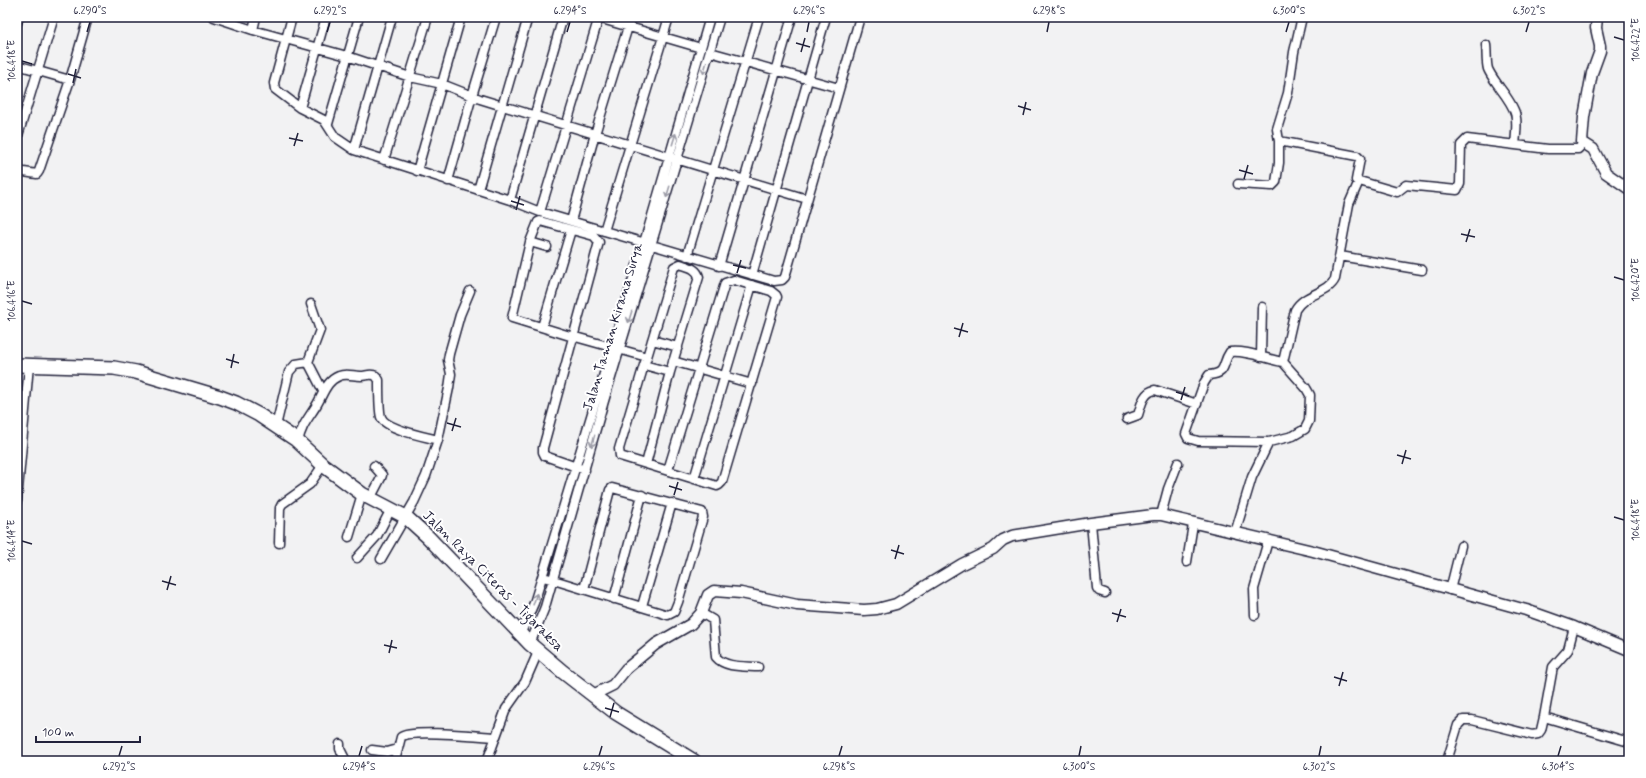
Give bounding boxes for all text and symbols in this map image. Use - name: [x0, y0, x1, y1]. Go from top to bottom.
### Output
- text: 6.290°S: [73, 4, 107, 18]
- text: 6.292°S: [313, 4, 347, 18]
- text: 6.294°S: [553, 4, 587, 18]
- text: 6.296°S: [793, 4, 825, 18]
- text: 6.298°S: [1033, 4, 1066, 18]
- text: 6.300°S: [1273, 4, 1306, 18]
- text: 6.302°S: [1513, 4, 1546, 18]
- text: 106.422°E: [1629, 18, 1643, 62]
- text: 106.418°E: [5, 40, 19, 82]
- one-way arrow: [701, 61, 708, 74]
- one-way arrow: [671, 133, 678, 146]
- one-way arrow: [664, 186, 671, 199]
- street label: Jalan Taman Kirana Surya: [579, 240, 647, 413]
- text: 106.420°E: [1629, 258, 1643, 302]
- text: 106.416°E: [5, 280, 19, 322]
- one-way arrow: [626, 310, 633, 323]
- one-way arrow: [589, 435, 596, 448]
- text: 106.418°E: [1629, 499, 1643, 541]
- street label: Jalan Raya Citeras - Tigaraksa: [417, 507, 567, 657]
- text: 106.414°E: [5, 520, 19, 562]
- one-way arrow: [532, 592, 539, 605]
- scale bar: [36, 718, 140, 744]
- text: 100 m: [42, 725, 74, 741]
- text: 6.292°S: [102, 760, 136, 774]
- text: 6.294°S: [342, 760, 376, 774]
- text: 6.296°S: [583, 760, 615, 774]
- text: 6.298°S: [823, 760, 856, 774]
- text: 6.300°S: [1063, 760, 1096, 774]
- text: 6.302°S: [1303, 760, 1336, 774]
- text: 6.304°S: [1542, 760, 1575, 774]

